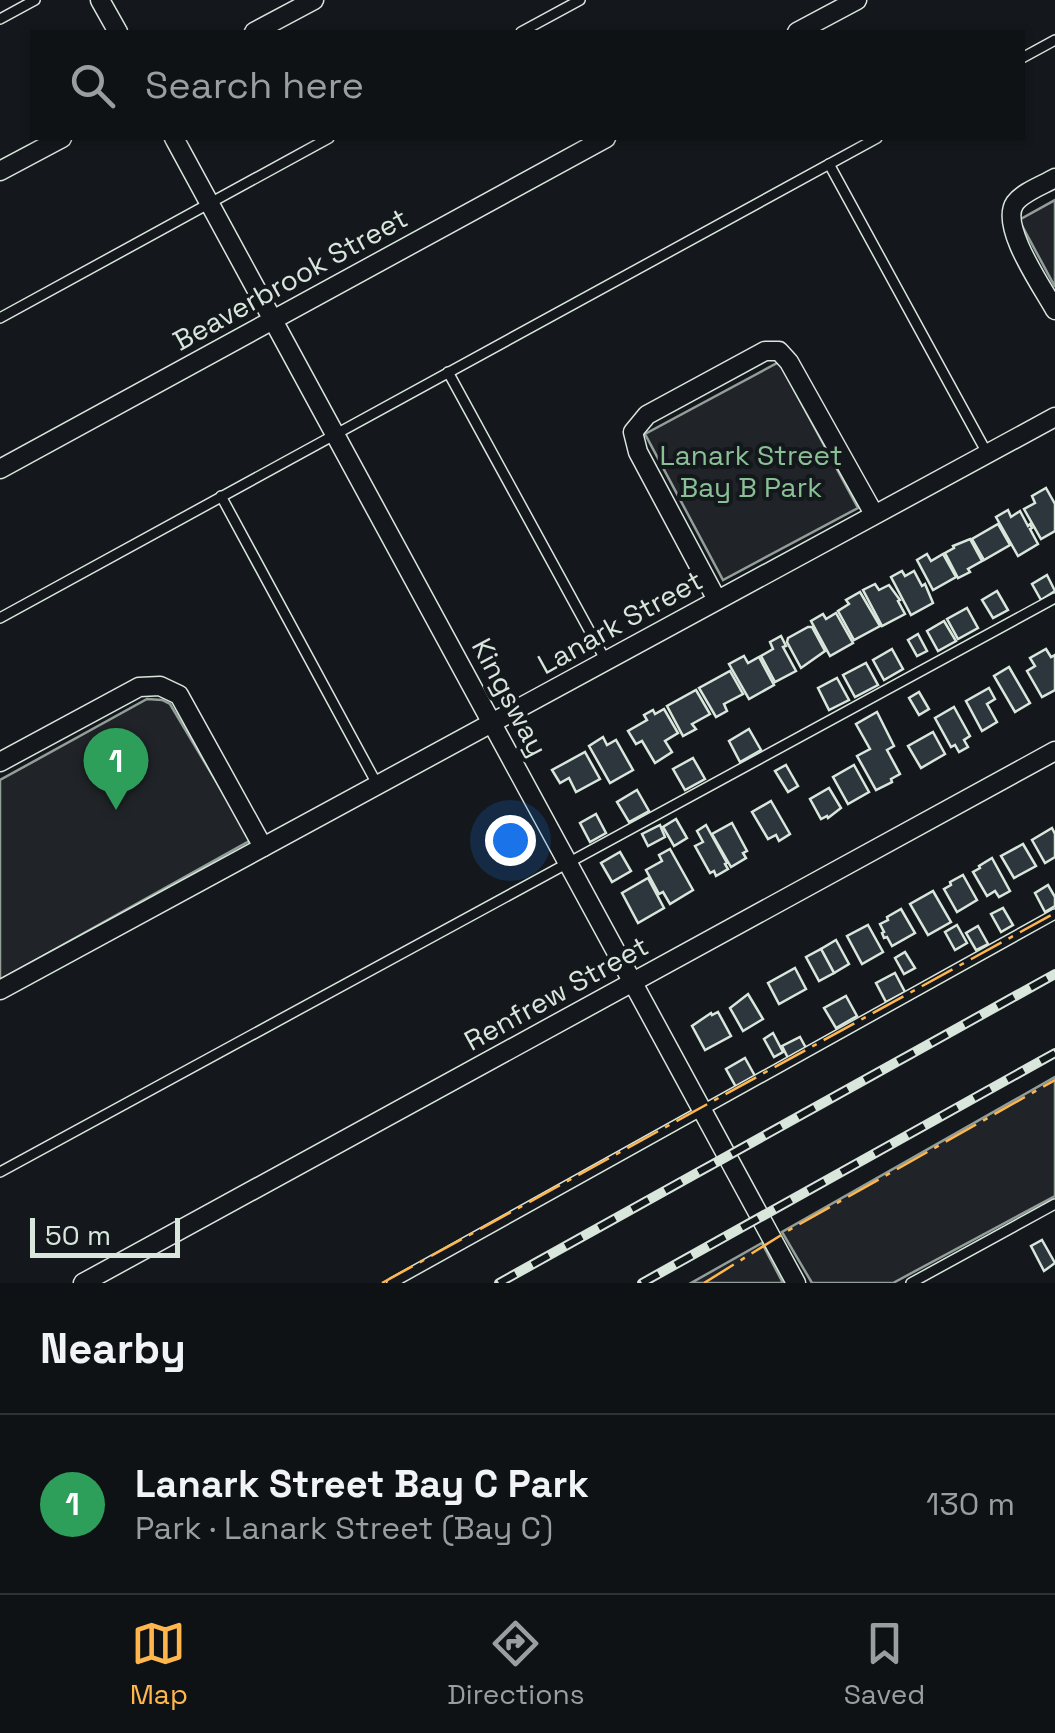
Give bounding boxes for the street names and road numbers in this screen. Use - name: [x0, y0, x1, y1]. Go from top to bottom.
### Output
- street label: Beaverbrook Street: [166, 200, 414, 358]
- street label: Lanark Street: [531, 562, 709, 682]
- street label: Kingsway: [464, 632, 556, 762]
- street label: Renfrew Street: [458, 928, 654, 1058]

